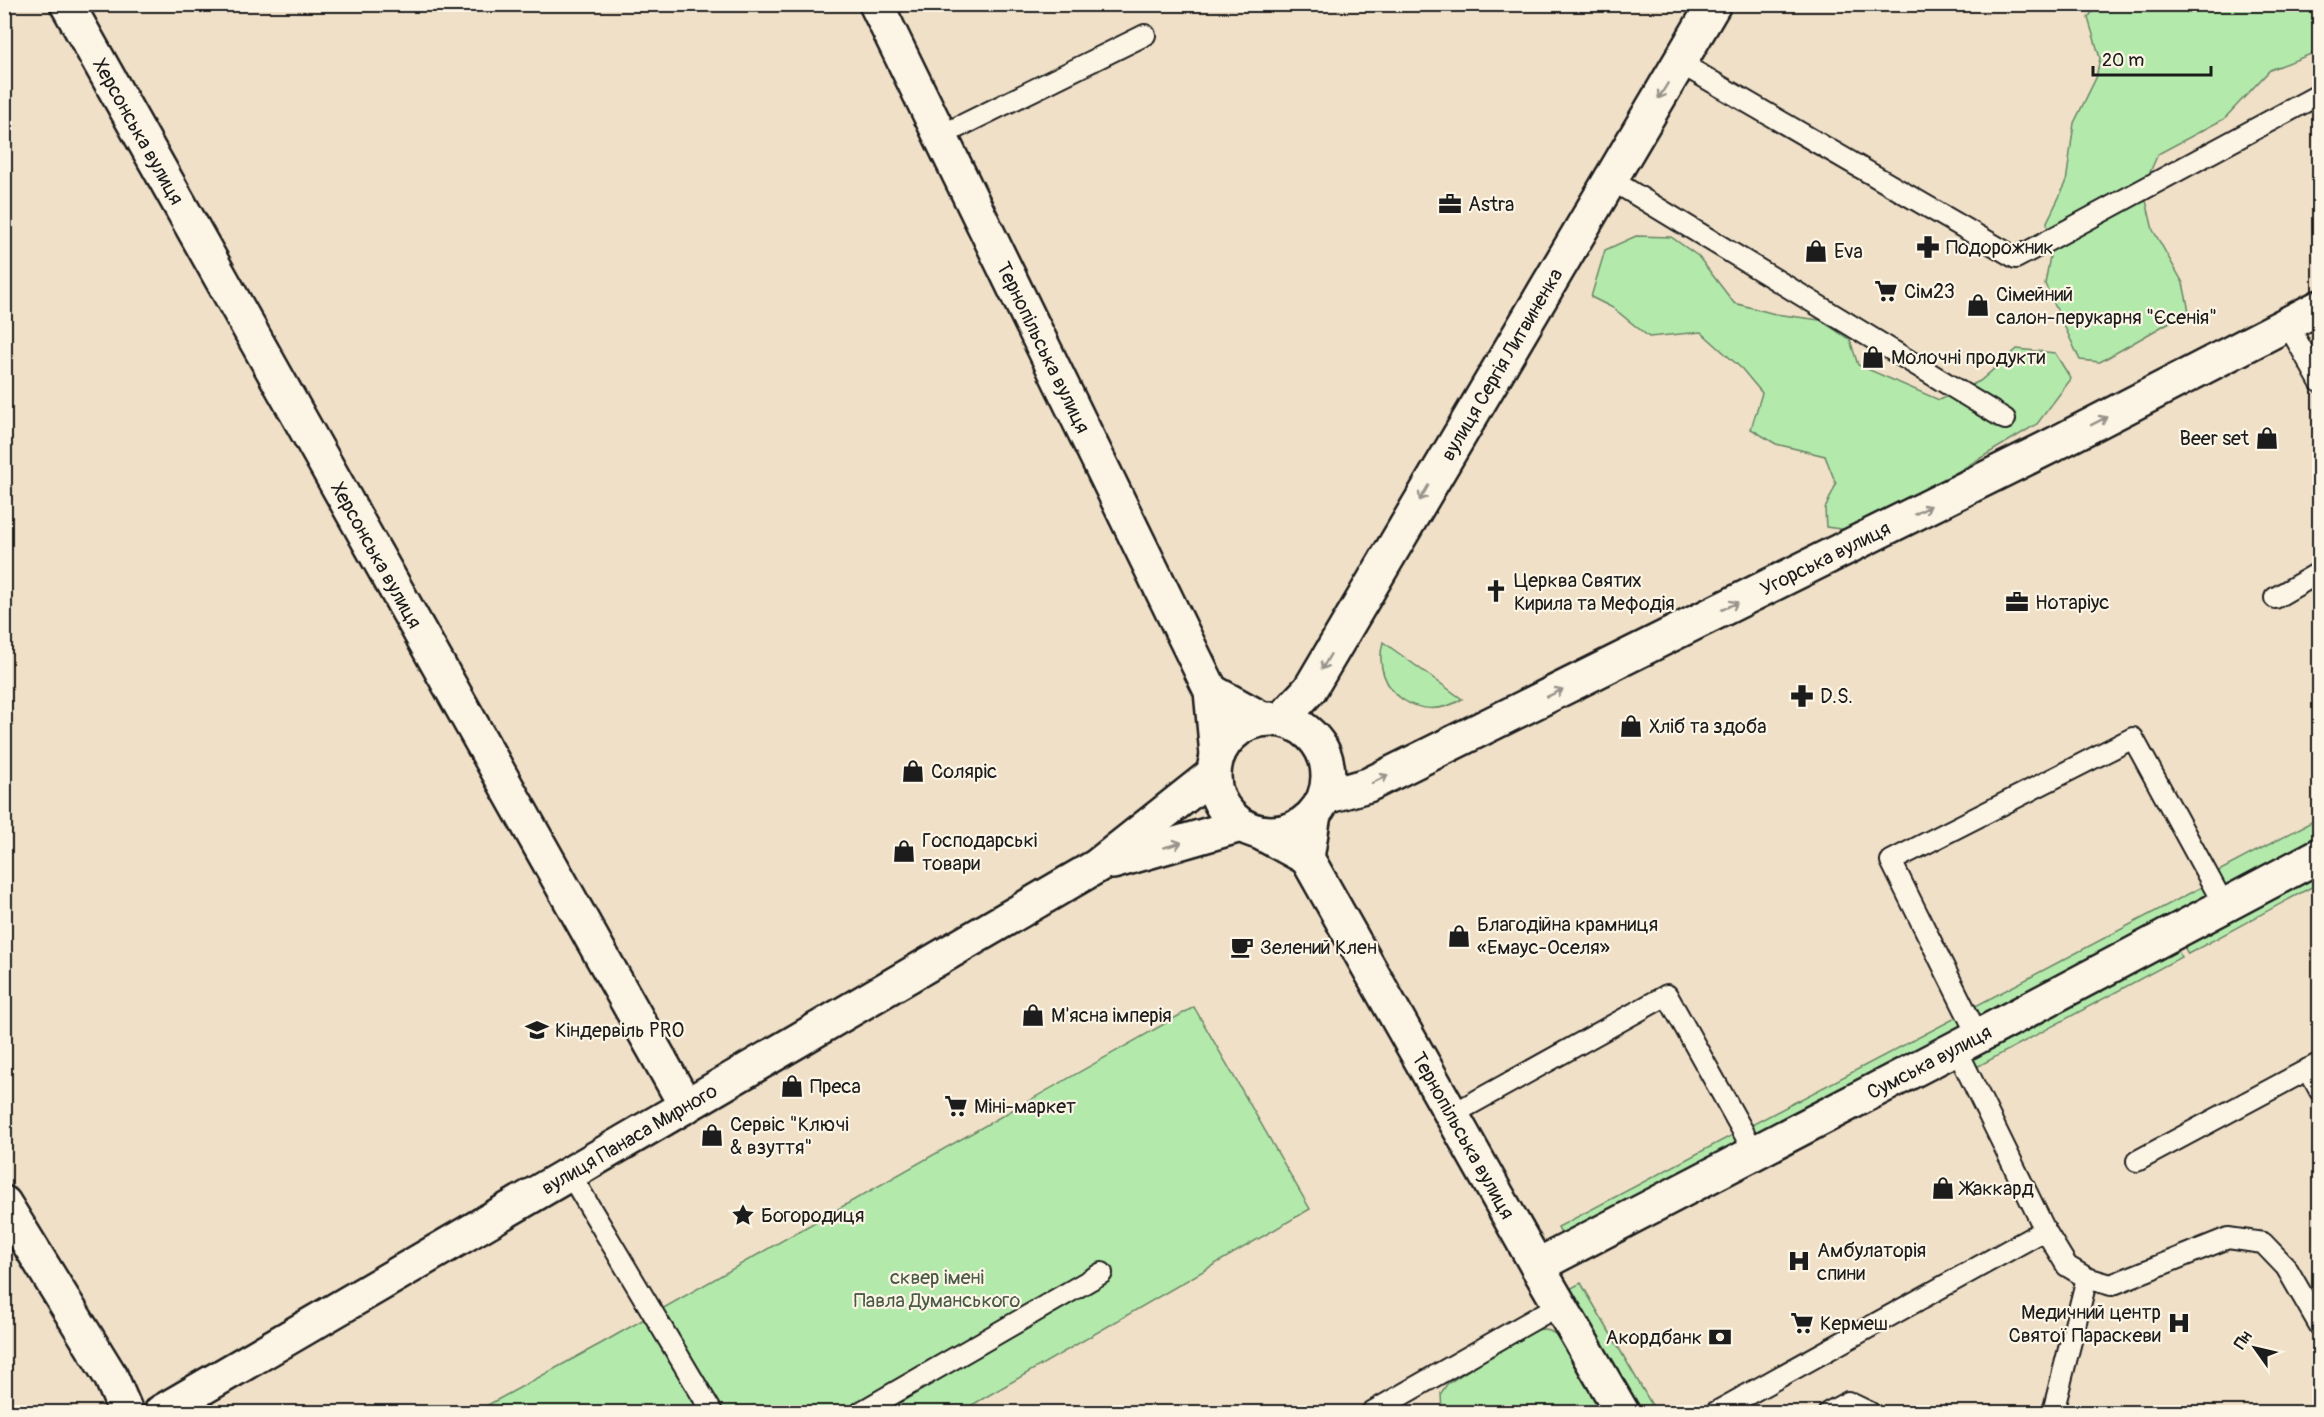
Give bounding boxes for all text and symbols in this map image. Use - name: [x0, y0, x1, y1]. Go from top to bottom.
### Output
- scale bar: [2093, 39, 2212, 77]
- text: 20 m: [2102, 49, 2144, 72]
- street label: Херсонська вулиця: [87, 54, 189, 209]
- one-way arrow: [1656, 82, 1668, 99]
- office icon: Astra: [1437, 191, 1463, 217]
- place label: Astra: [1468, 192, 1514, 217]
- pharmacy icon: Подорожник: [1915, 234, 1941, 260]
- place label: Подорожник: [1946, 235, 2054, 260]
- shop icon: Eva: [1803, 238, 1829, 264]
- place label: Eva: [1834, 239, 1863, 264]
- street label: Тернопільська вулиця: [991, 258, 1095, 437]
- street label: вулиця Сергія Литвиненка: [1436, 264, 1568, 465]
- supermarket icon: Сім23: [1873, 278, 1899, 304]
- place label: Сім23: [1904, 279, 1955, 304]
- place label: Сімейний салон-перукарня "Єсенія": [1996, 282, 2217, 330]
- shop icon: Сімейний салон-перукарня "Єсенія": [1965, 292, 1991, 318]
- shop icon: Молочні продукти: [1860, 344, 1886, 370]
- place label: Молочні продукти: [1891, 345, 2046, 370]
- one-way arrow: [2090, 415, 2107, 427]
- shop icon: Beer set: [2254, 425, 2280, 451]
- place label: Beer set: [2180, 426, 2250, 451]
- street label: Херсонська вулиця: [325, 478, 427, 633]
- one-way arrow: [1417, 484, 1429, 501]
- one-way arrow: [1914, 504, 1932, 515]
- street label: Угорська вулиця: [1756, 516, 1895, 601]
- place label: Церква Святих Кирила та Мефодія: [1514, 568, 1675, 616]
- church icon: Церква Святих Кирила та Мефодія: [1483, 578, 1509, 604]
- office icon: Нотаріус: [2004, 589, 2030, 615]
- place label: Нотаріус: [2035, 590, 2109, 615]
- one-way arrow: [1721, 600, 1739, 612]
- one-way arrow: [1319, 653, 1331, 670]
- pharmacy icon: D.S.: [1789, 683, 1815, 709]
- place label: D.S.: [1820, 684, 1853, 709]
- one-way arrow: [1546, 687, 1564, 698]
- shop icon: Хліб та здоба: [1618, 713, 1644, 739]
- place label: Хліб та здоба: [1649, 714, 1766, 739]
- shop icon: Соляріс: [900, 758, 926, 784]
- place label: Соляріс: [931, 759, 997, 784]
- one-way arrow: [1371, 773, 1389, 784]
- place label: Господарські товари: [922, 828, 1037, 876]
- shop icon: Господарські товари: [891, 838, 917, 864]
- one-way arrow: [1163, 839, 1182, 850]
- place label: Благодійна крамниця «Емаус-Оселя»: [1477, 912, 1658, 960]
- shop icon: Благодійна крамниця «Емаус-Оселя»: [1446, 923, 1472, 949]
- cafe icon: Зелений Клен: [1229, 934, 1255, 960]
- place label: Зелений Клен: [1260, 935, 1377, 960]
- shop icon: М'ясна імперія: [1020, 1002, 1046, 1028]
- place label: М'ясна імперія: [1051, 1003, 1172, 1028]
- school or university icon: Кіндервіль PRO: [524, 1017, 550, 1043]
- place label: Кіндервіль PRO: [555, 1018, 684, 1043]
- street label: Сумська вулиця: [1863, 1019, 1996, 1105]
- street label: Тернопільська вулиця: [1406, 1048, 1520, 1224]
- shop icon: Преса: [779, 1073, 805, 1099]
- place label: Преса: [810, 1074, 861, 1099]
- street label: вулиця Панаса Мирного: [537, 1078, 722, 1200]
- supermarket icon: Міні-маркет: [943, 1093, 969, 1119]
- place label: Міні-маркет: [974, 1094, 1076, 1119]
- place label: Сервіс "Ключі & взуття": [730, 1112, 849, 1160]
- shop icon: Сервіс "Ключі & взуття": [699, 1122, 725, 1148]
- shop icon: Жаккард: [1930, 1175, 1956, 1201]
- place label: Жаккард: [1958, 1176, 2034, 1201]
- place icon: Богородиця: [730, 1202, 756, 1228]
- place label: Богородиця: [761, 1203, 864, 1228]
- place label: Амбулаторія спини: [1817, 1238, 1926, 1286]
- hospital icon: Амбулаторія спини: [1786, 1248, 1812, 1274]
- park label: сквер імені Павла Думанського: [854, 1265, 1020, 1313]
- place label: Медичний центр Святої Параскеви: [2008, 1300, 2161, 1348]
- supermarket icon: Кермеш: [1789, 1310, 1815, 1336]
- hospital icon: Медичний центр Святої Параскеви: [2166, 1310, 2192, 1336]
- place label: Кермеш: [1820, 1311, 1888, 1336]
- north arrow: [2225, 1318, 2285, 1378]
- bank icon: Акордбанк: [1707, 1324, 1733, 1350]
- place label: Акордбанк: [1605, 1325, 1702, 1350]
- text: Пн: [2230, 1327, 2257, 1353]

